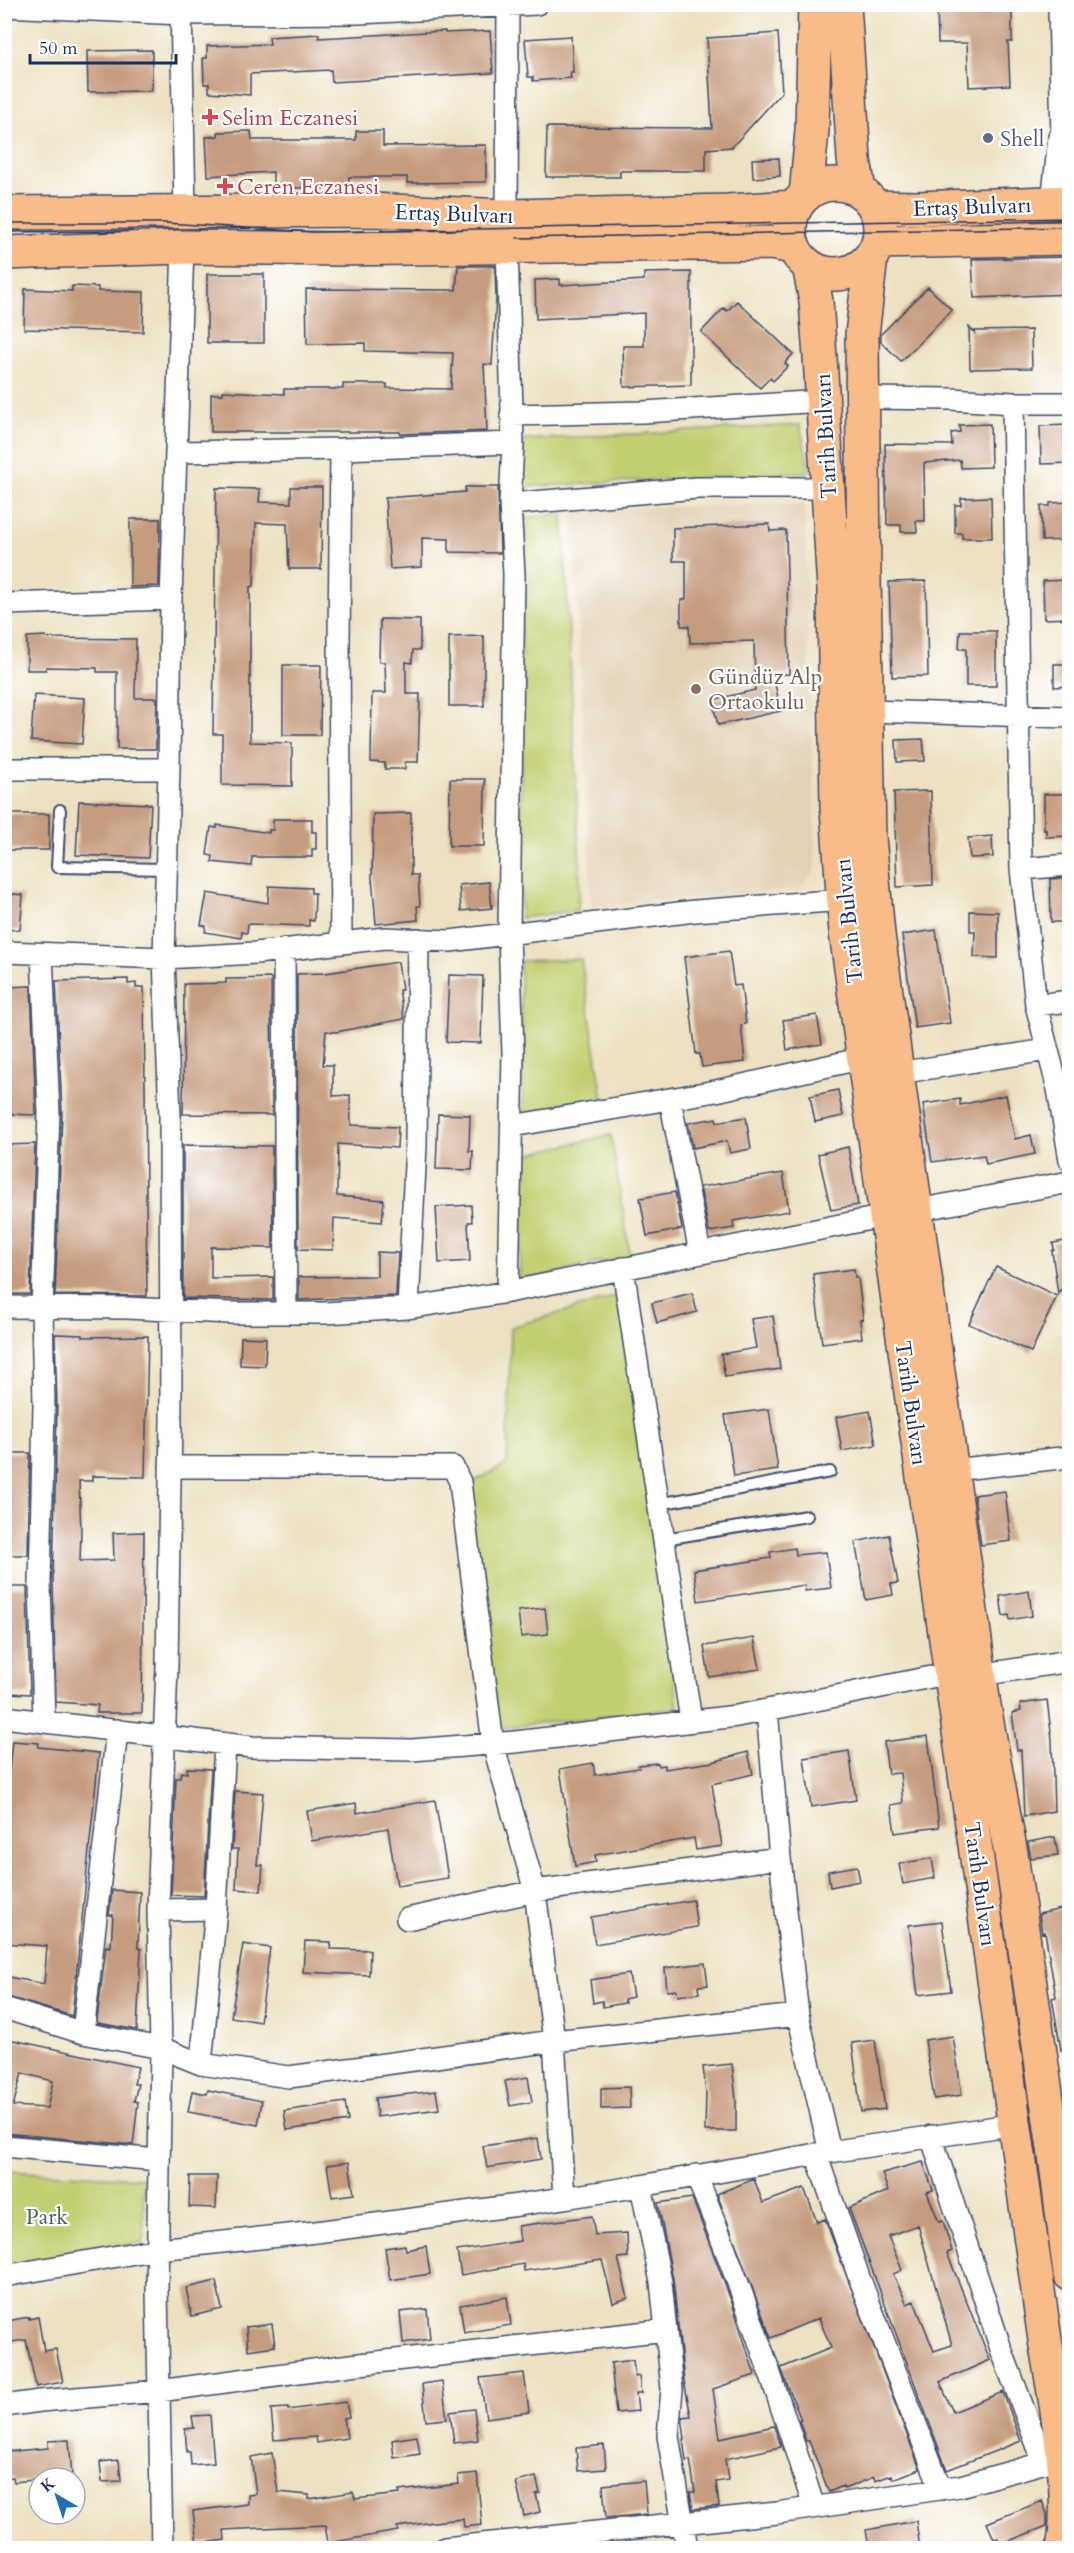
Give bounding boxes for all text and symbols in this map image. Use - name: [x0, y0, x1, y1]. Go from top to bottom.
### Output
- scale bar: [30, 27, 176, 65]
- text: 50 m: [39, 36, 78, 61]
- place label: Selim Eczanesi: [222, 103, 358, 133]
- marker: Selim Eczanesi: [203, 110, 217, 124]
- place label: Shell: [1000, 124, 1045, 154]
- marker: Shell: [981, 131, 995, 145]
- place label: Ceren Eczanesi: [237, 172, 379, 202]
- marker: Ceren Eczanesi: [218, 179, 232, 193]
- street label: Ertaş Bulvarı: [912, 190, 1032, 224]
- street label: Ertaş Bulvarı: [394, 197, 514, 231]
- street label: Tarih Bulvarı: [808, 373, 844, 499]
- place label: Gündüz Alp Ortaokulu: [708, 662, 822, 717]
- marker: Gündüz Alp Ortaokulu: [689, 682, 703, 696]
- street label: Tarih Bulvarı: [828, 857, 870, 985]
- street label: Tarih Bulvarı: [887, 1339, 935, 1467]
- street label: Tarih Bulvarı: [956, 1820, 1004, 1948]
- park label: Park: [26, 2202, 68, 2232]
- north arrow: [27, 2466, 87, 2526]
- text: K: [36, 2472, 60, 2498]

